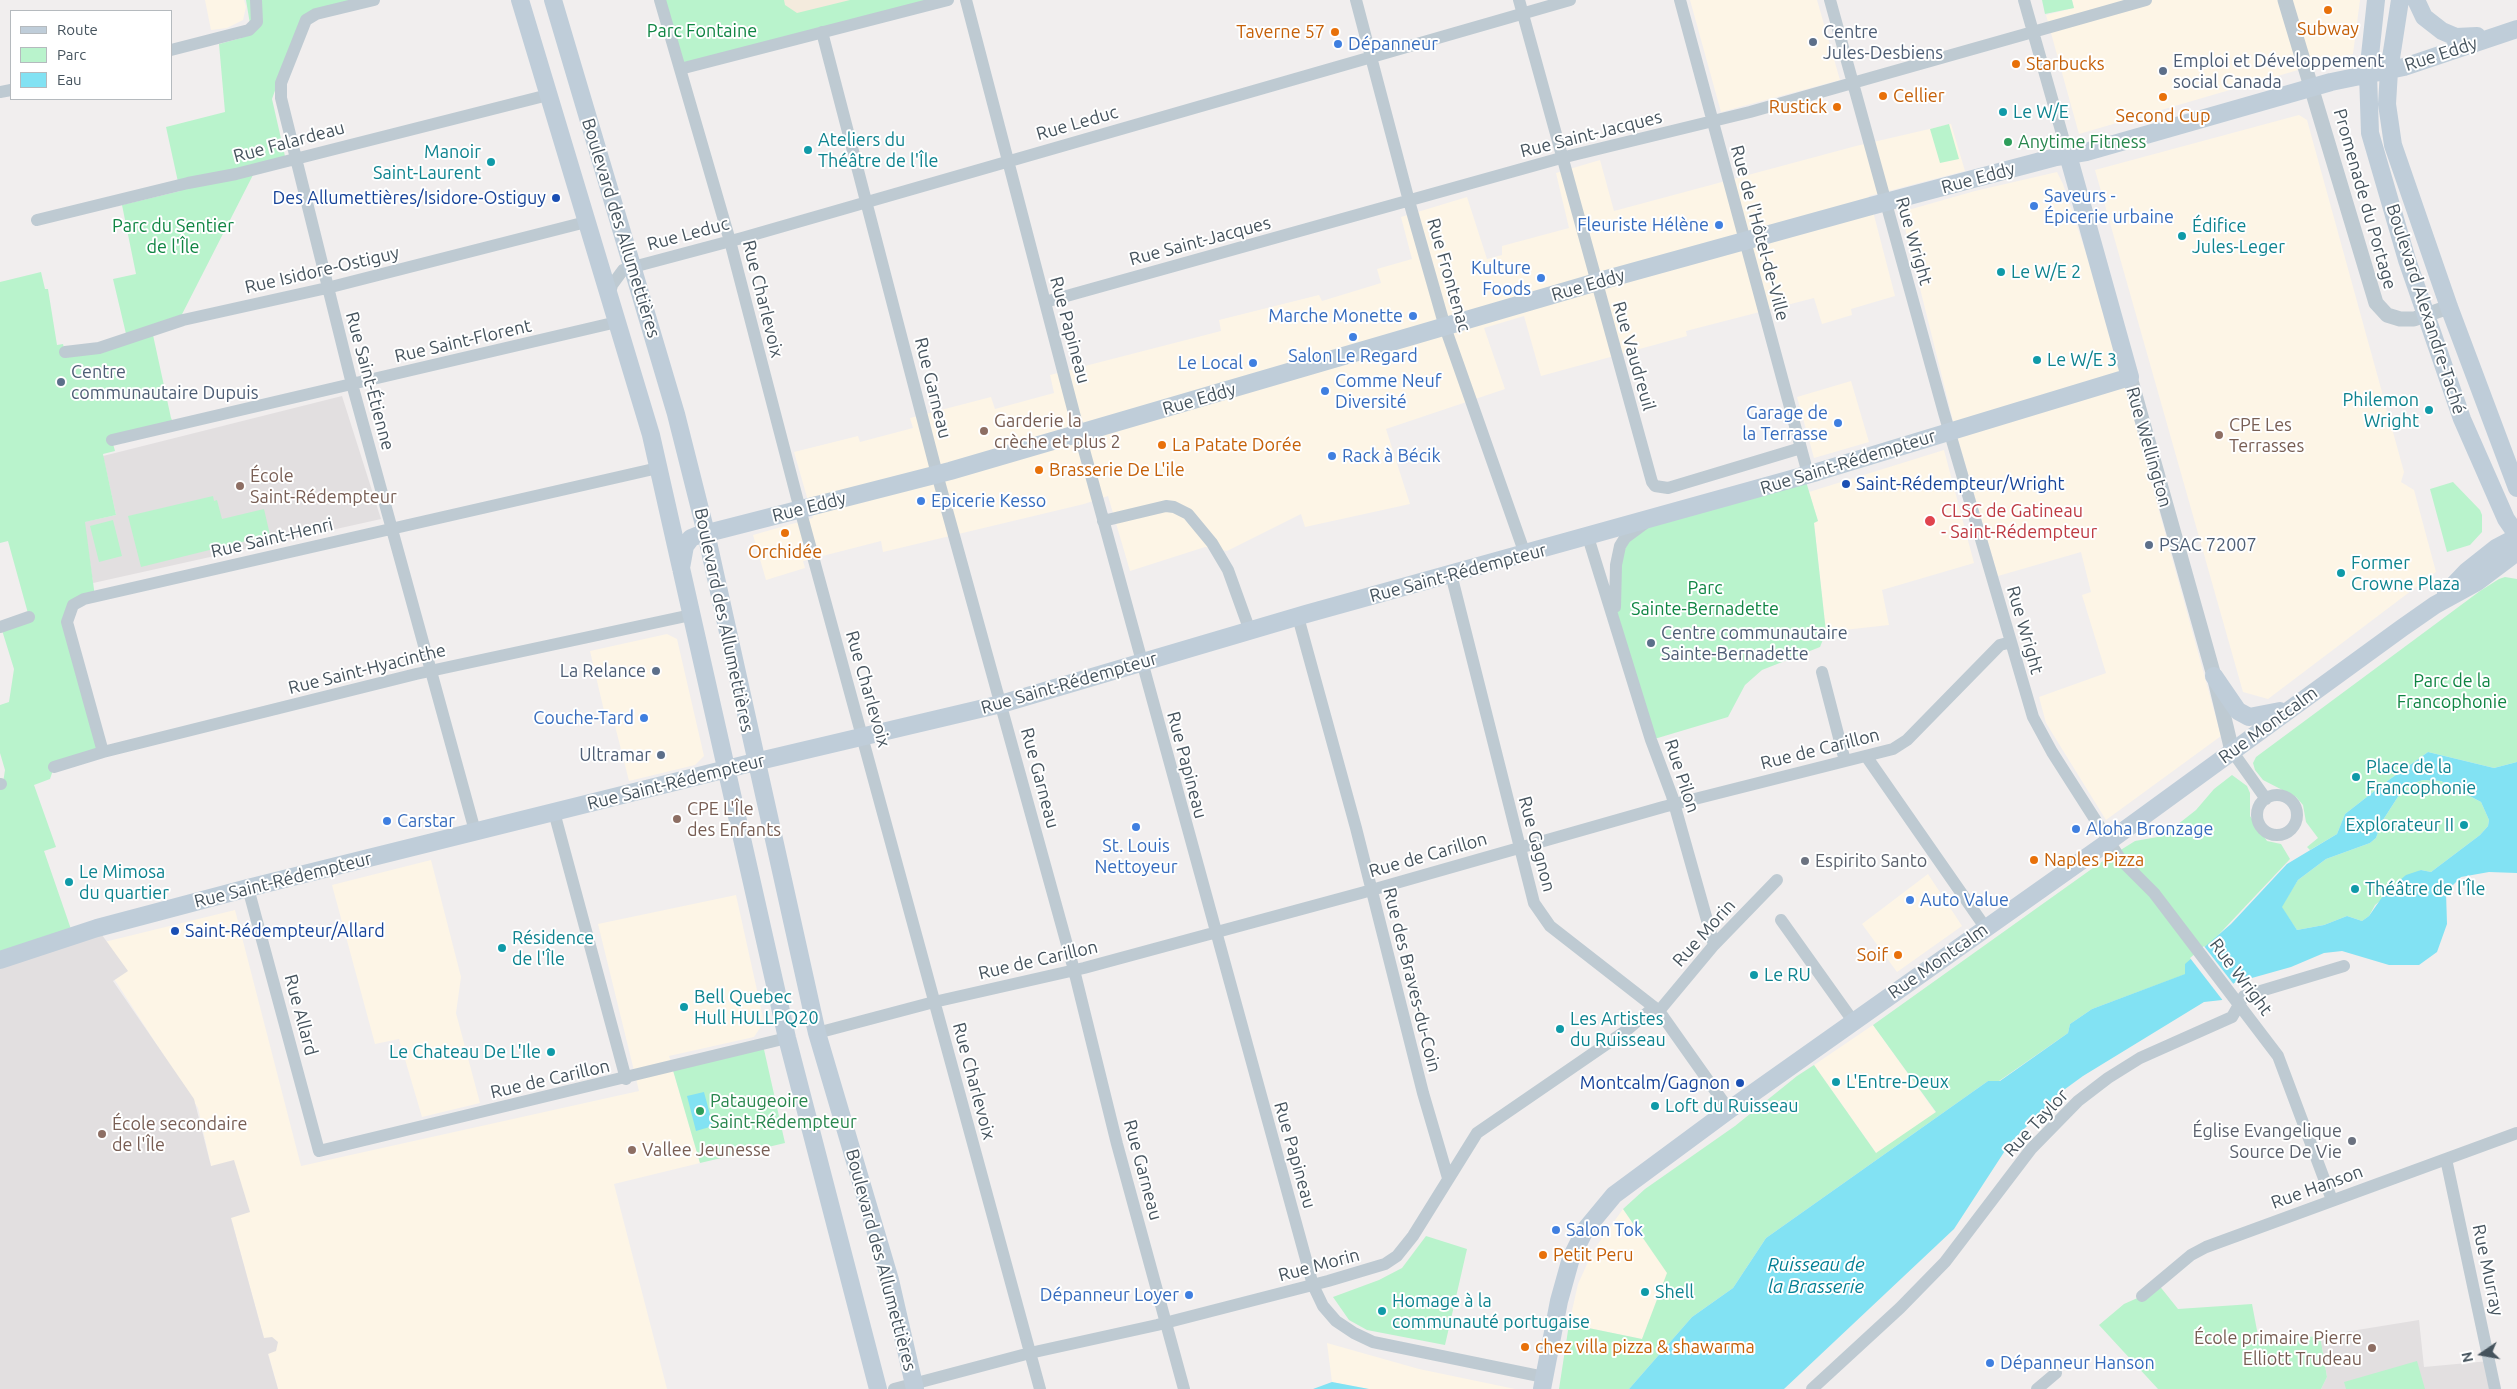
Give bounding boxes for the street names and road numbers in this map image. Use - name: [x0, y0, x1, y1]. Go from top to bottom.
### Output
- street label: Rue Eddy: [2402, 32, 2480, 76]
- street label: Rue Leduc: [1034, 101, 1120, 145]
- street label: Rue Saint-Jacques: [1518, 106, 1664, 162]
- street label: Promenade du Portage: [2329, 106, 2401, 292]
- street label: Boulevard des Allumettières: [577, 116, 665, 340]
- street label: Rue Falardeau: [231, 117, 347, 167]
- street label: Rue de l'Hôtel-de-Ville: [1726, 143, 1794, 323]
- street label: Rue Eddy: [1939, 158, 2017, 198]
- street label: Rue Wright: [1891, 194, 1937, 288]
- street label: Boulevard Alexandre-Taché: [2382, 201, 2470, 417]
- street label: Rue Saint-Jacques: [1127, 212, 1273, 270]
- street label: Rue Leduc: [645, 213, 731, 255]
- street label: Rue Frontenac: [1422, 216, 1476, 334]
- street label: Rue Charlevoix: [738, 238, 788, 360]
- street label: Rue Isidore-Ostiguy: [243, 242, 401, 298]
- street label: Rue Eddy: [1549, 264, 1627, 306]
- street label: Rue Papineau: [1045, 274, 1095, 386]
- street label: Rue Vaudreuil: [1608, 299, 1660, 413]
- street label: Rue Saint-Étienne: [341, 309, 399, 453]
- street label: Rue Saint-Florent: [393, 315, 533, 367]
- street label: Rue Garneau: [910, 335, 956, 441]
- street label: Rue Eddy: [1160, 378, 1238, 420]
- street label: Rue Wellington: [2122, 384, 2176, 510]
- street label: Rue Saint-Rédempteur: [1758, 425, 1938, 499]
- street label: Rue Eddy: [770, 487, 848, 527]
- street label: Boulevard des Allumettières: [690, 506, 758, 734]
- street label: Rue Saint-Henri: [209, 513, 335, 563]
- street label: Rue Saint-Rédempteur: [1367, 539, 1549, 607]
- street label: Rue Wright: [2002, 583, 2048, 677]
- street label: Rue Charlevoix: [841, 628, 895, 750]
- street label: Rue Saint-Hyacinthe: [286, 639, 448, 699]
- street label: Rue Saint-Rédempteur: [978, 647, 1160, 719]
- street label: Rue Montcalm: [2214, 682, 2322, 768]
- street label: Rue Papineau: [1162, 709, 1212, 821]
- street label: Rue de Carillon: [1758, 724, 1882, 774]
- street label: Rue Garneau: [1016, 725, 1064, 831]
- street label: Rue Pilon: [1660, 736, 1704, 816]
- street label: Rue Saint-Rédempteur: [585, 749, 767, 815]
- street label: Rue Gagnon: [1514, 794, 1560, 894]
- street label: Rue de Carillon: [1366, 828, 1490, 882]
- street label: Rue Saint-Rédempteur: [192, 847, 374, 913]
- street label: Rue des Braves-du-Coin: [1379, 886, 1445, 1074]
- street label: Rue Morin: [1668, 895, 1740, 971]
- street label: Rue Montcalm: [1884, 919, 1992, 1003]
- street label: Rue Wright: [2205, 934, 2277, 1020]
- street label: Rue de Carillon: [976, 936, 1100, 984]
- street label: Rue Allard: [280, 972, 322, 1058]
- street label: Rue Charlevoix: [948, 1020, 1000, 1142]
- street label: Rue de Carillon: [488, 1055, 612, 1103]
- street label: Rue Taylor: [1999, 1085, 2073, 1161]
- street label: Rue Papineau: [1269, 1099, 1321, 1211]
- street label: Rue Garneau: [1119, 1117, 1167, 1223]
- street label: Boulevard des Allumettières: [841, 1147, 921, 1373]
- street label: Rue Hanson: [2268, 1160, 2366, 1214]
- street label: Rue Murray: [2468, 1222, 2508, 1318]
- street label: Rue Morin: [1276, 1244, 1362, 1286]

